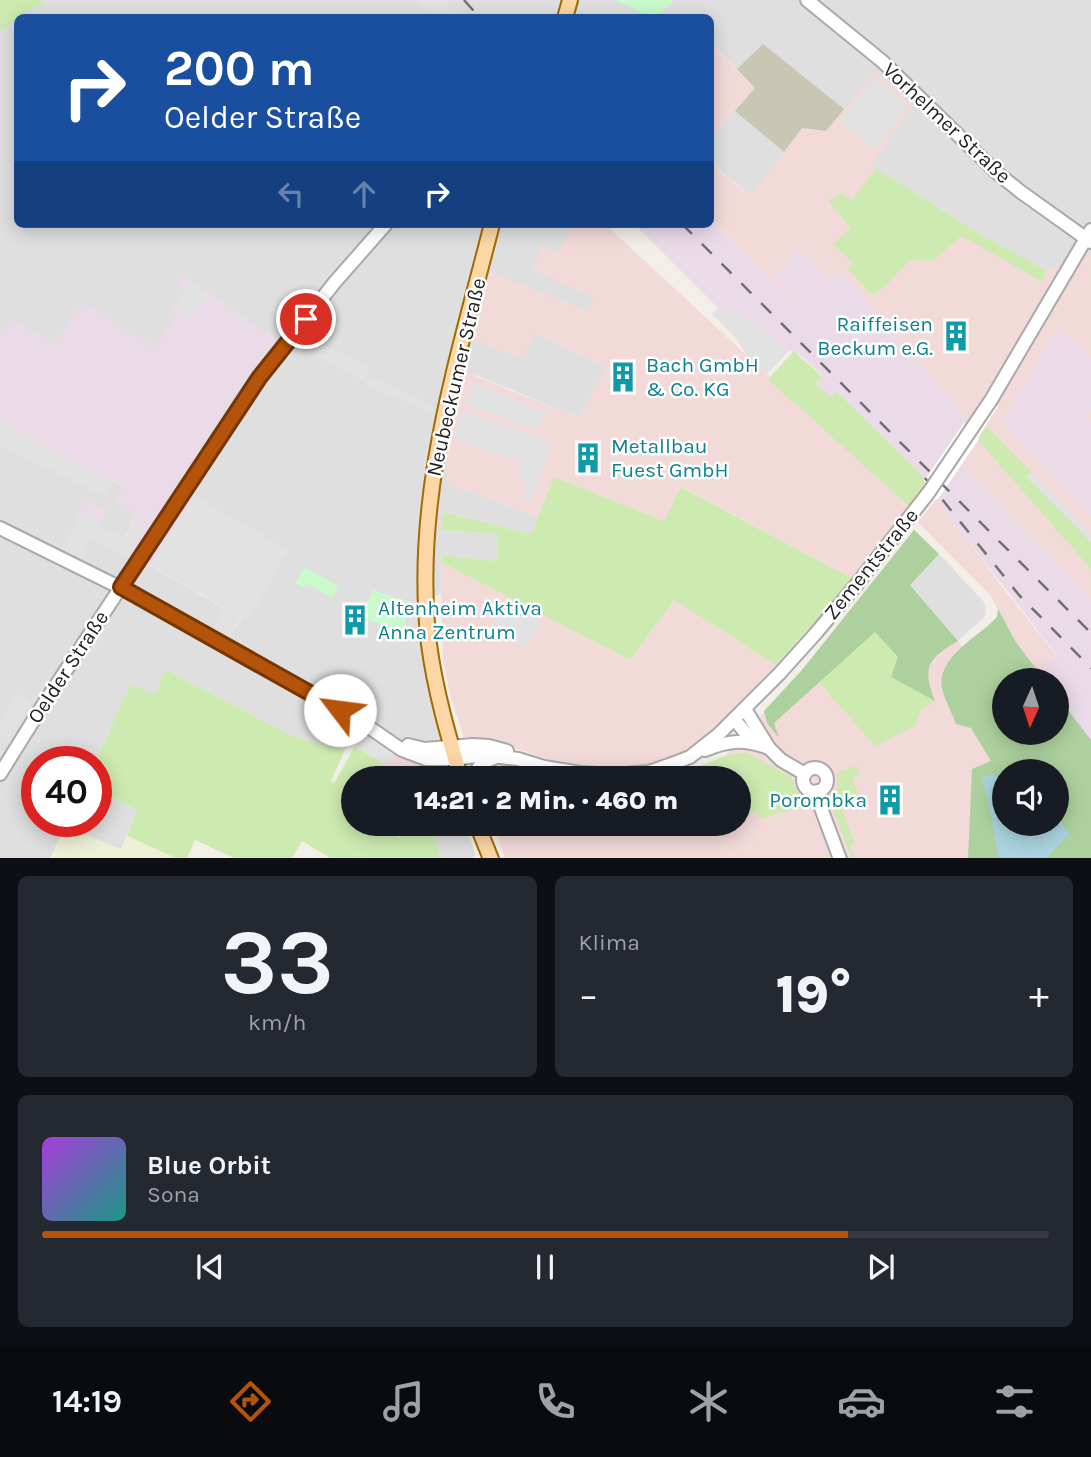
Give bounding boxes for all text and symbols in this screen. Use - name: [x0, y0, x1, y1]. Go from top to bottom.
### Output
- text: 200 m: [164, 40, 315, 97]
- icon: right: [49, 42, 140, 133]
- street label: Vorhelmer Straße: [878, 58, 1016, 188]
- text: Oelder Straße: [164, 99, 361, 136]
- icon: left: [272, 175, 310, 213]
- icon: ahead: [345, 175, 383, 213]
- icon: right: [418, 175, 456, 213]
- street label: Neubeckumer Straße: [421, 275, 491, 479]
- pin: [276, 289, 336, 349]
- icon: arrive: [287, 300, 325, 338]
- place label: Raiffeisen Beckum e.G.: [817, 312, 933, 360]
- building icon: Raiffeisen Beckum e.G.: [939, 319, 973, 353]
- place label: Bach GmbH & Co. KG: [646, 353, 759, 401]
- building icon: Bach GmbH & Co. KG: [606, 360, 640, 394]
- place label: Metallbau Fuest GmbH: [611, 434, 729, 482]
- building icon: Metallbau Fuest GmbH: [571, 441, 605, 475]
- street label: Zementstraße: [819, 504, 923, 624]
- place label: Altenheim Aktiva Anna Zentrum: [378, 596, 542, 644]
- building icon: Altenheim Aktiva Anna Zentrum: [338, 603, 372, 637]
- street label: Oelder Straße: [23, 606, 113, 728]
- north arrow: [992, 668, 1069, 746]
- map controls: [992, 668, 1069, 836]
- position arrow: [303, 673, 377, 747]
- speed limit sign: 40: [21, 746, 112, 837]
- button: sound: [992, 759, 1069, 836]
- building icon: Porombka: [873, 783, 907, 817]
- text: 14:21 · 2 Min. · 460 m: [414, 785, 678, 816]
- place label: Porombka: [769, 788, 867, 812]
- text: 33: [221, 910, 334, 1016]
- text: Klima: [579, 929, 640, 956]
- text: 19°: [776, 964, 852, 1025]
- text: −: [579, 973, 598, 1018]
- text: +: [1029, 973, 1049, 1018]
- text: km/h: [248, 1009, 306, 1036]
- text: Blue Orbit: [147, 1150, 271, 1181]
- text: Sona: [147, 1181, 200, 1208]
- icon: previous: [191, 1248, 229, 1286]
- icon: pause: [526, 1248, 564, 1286]
- icon: next: [862, 1248, 900, 1286]
- icon: directions: [226, 1377, 275, 1426]
- icon: music: [379, 1377, 428, 1426]
- icon: phone: [531, 1377, 580, 1426]
- icon: climate: [684, 1377, 733, 1426]
- icon: car: [837, 1377, 886, 1426]
- icon: filters: [990, 1377, 1039, 1426]
- text: 14:19: [52, 1383, 122, 1420]

